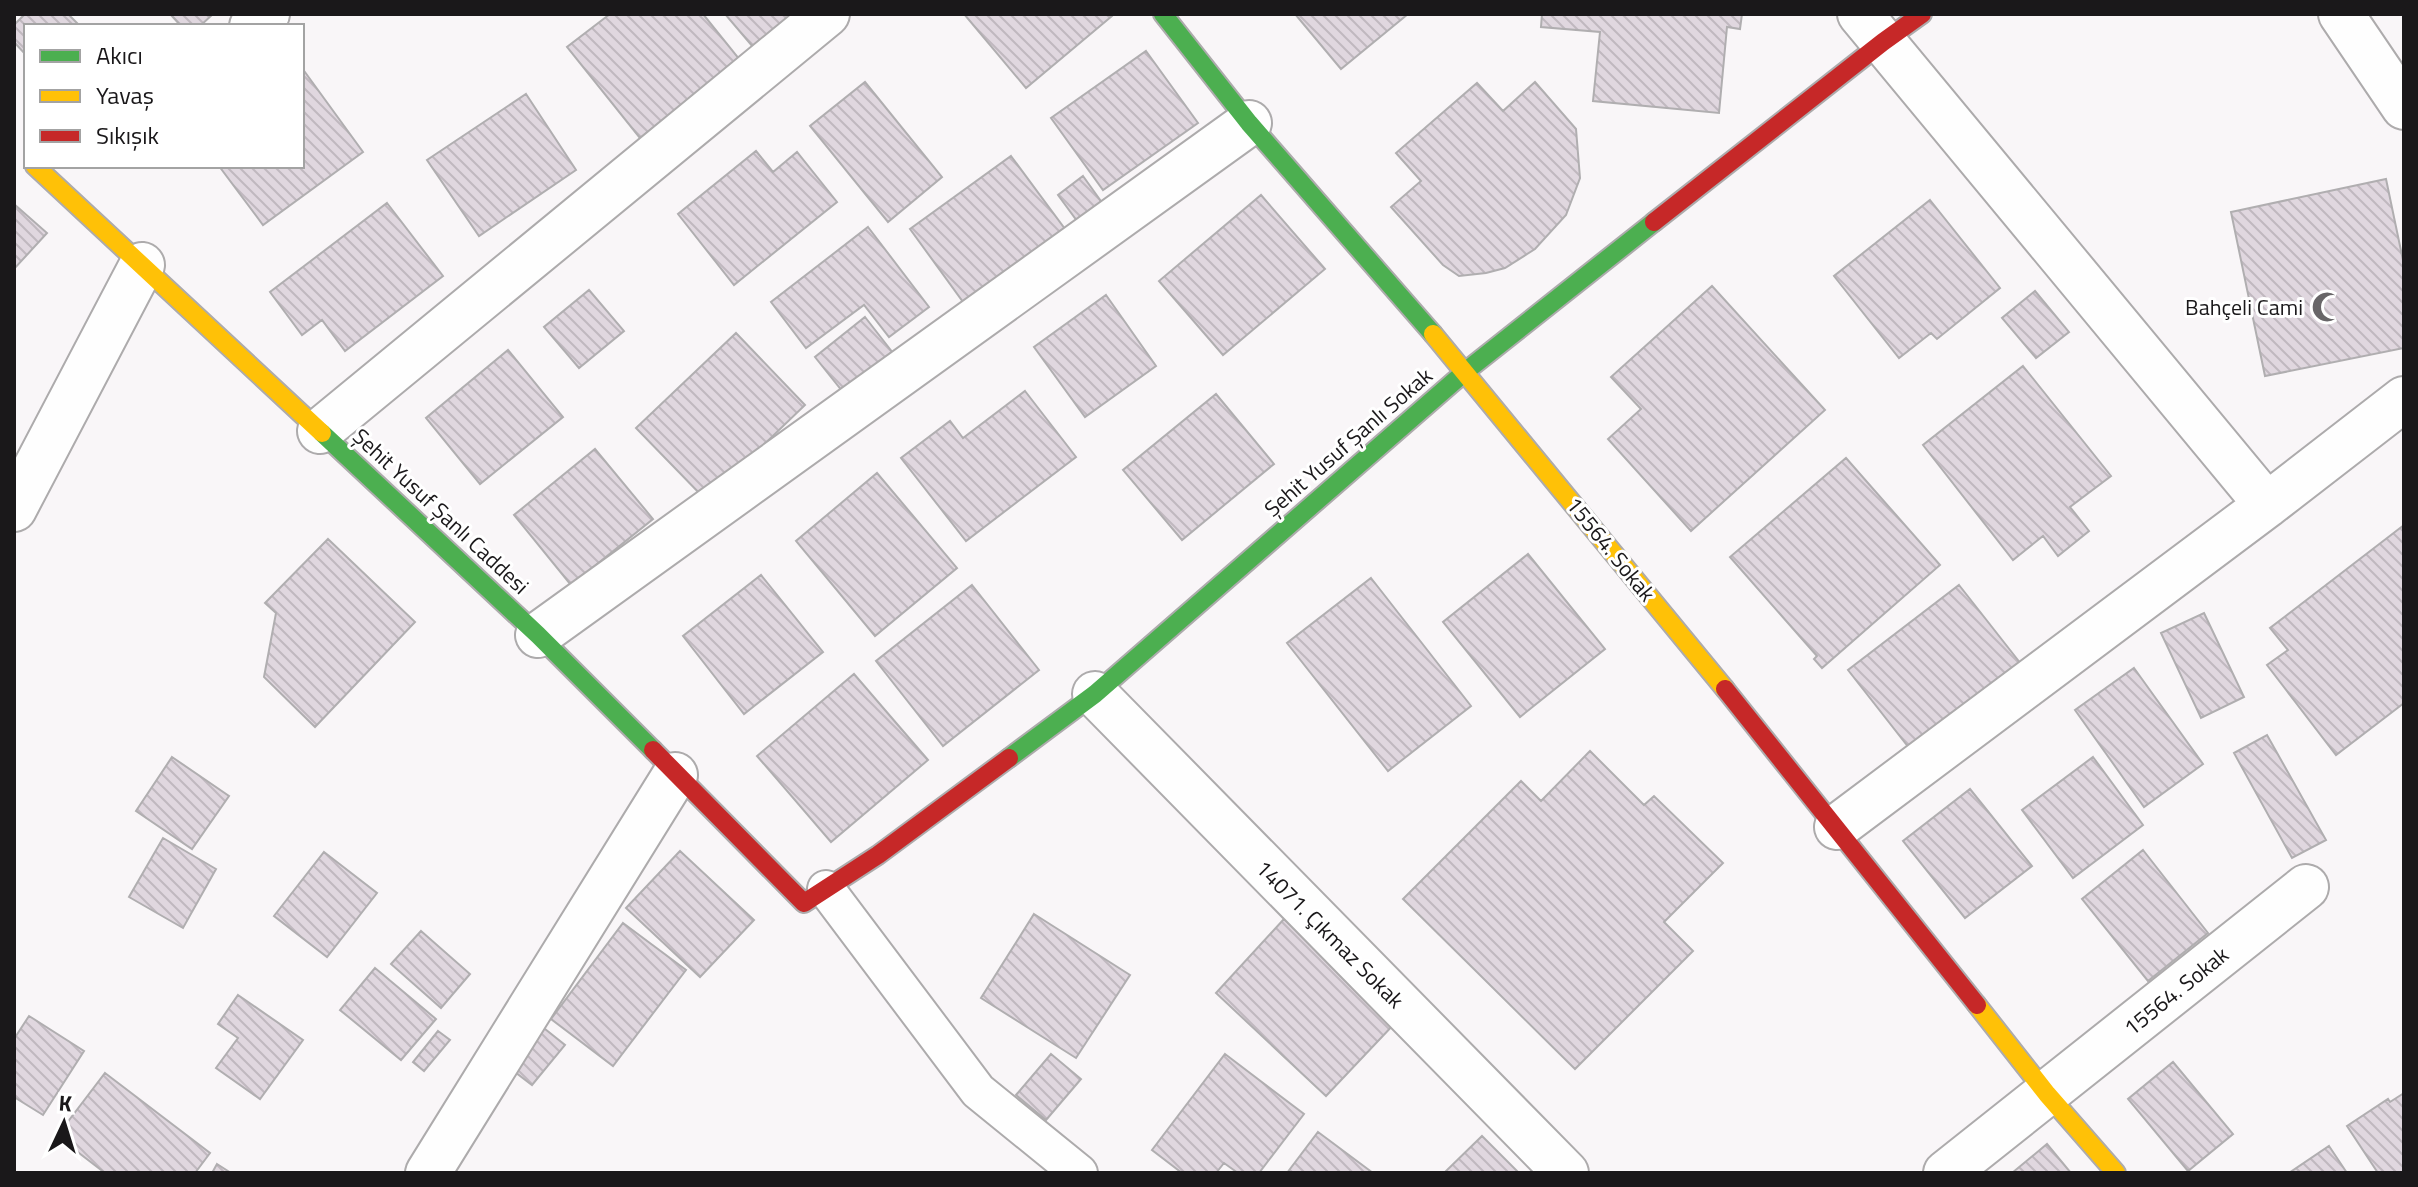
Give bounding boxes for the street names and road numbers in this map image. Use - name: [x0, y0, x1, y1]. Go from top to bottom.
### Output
- street label: Şehit Yusuf Şanlı Sokak: [1256, 359, 1440, 525]
- street label: Şehit Yusuf Şanlı Caddesi: [345, 420, 537, 602]
- street label: 15564. Sokak: [1558, 489, 1664, 609]
- street label: 14071. Çıkmaz Sokak: [1248, 852, 1412, 1016]
- street label: 15564. Sokak: [2116, 938, 2236, 1044]

